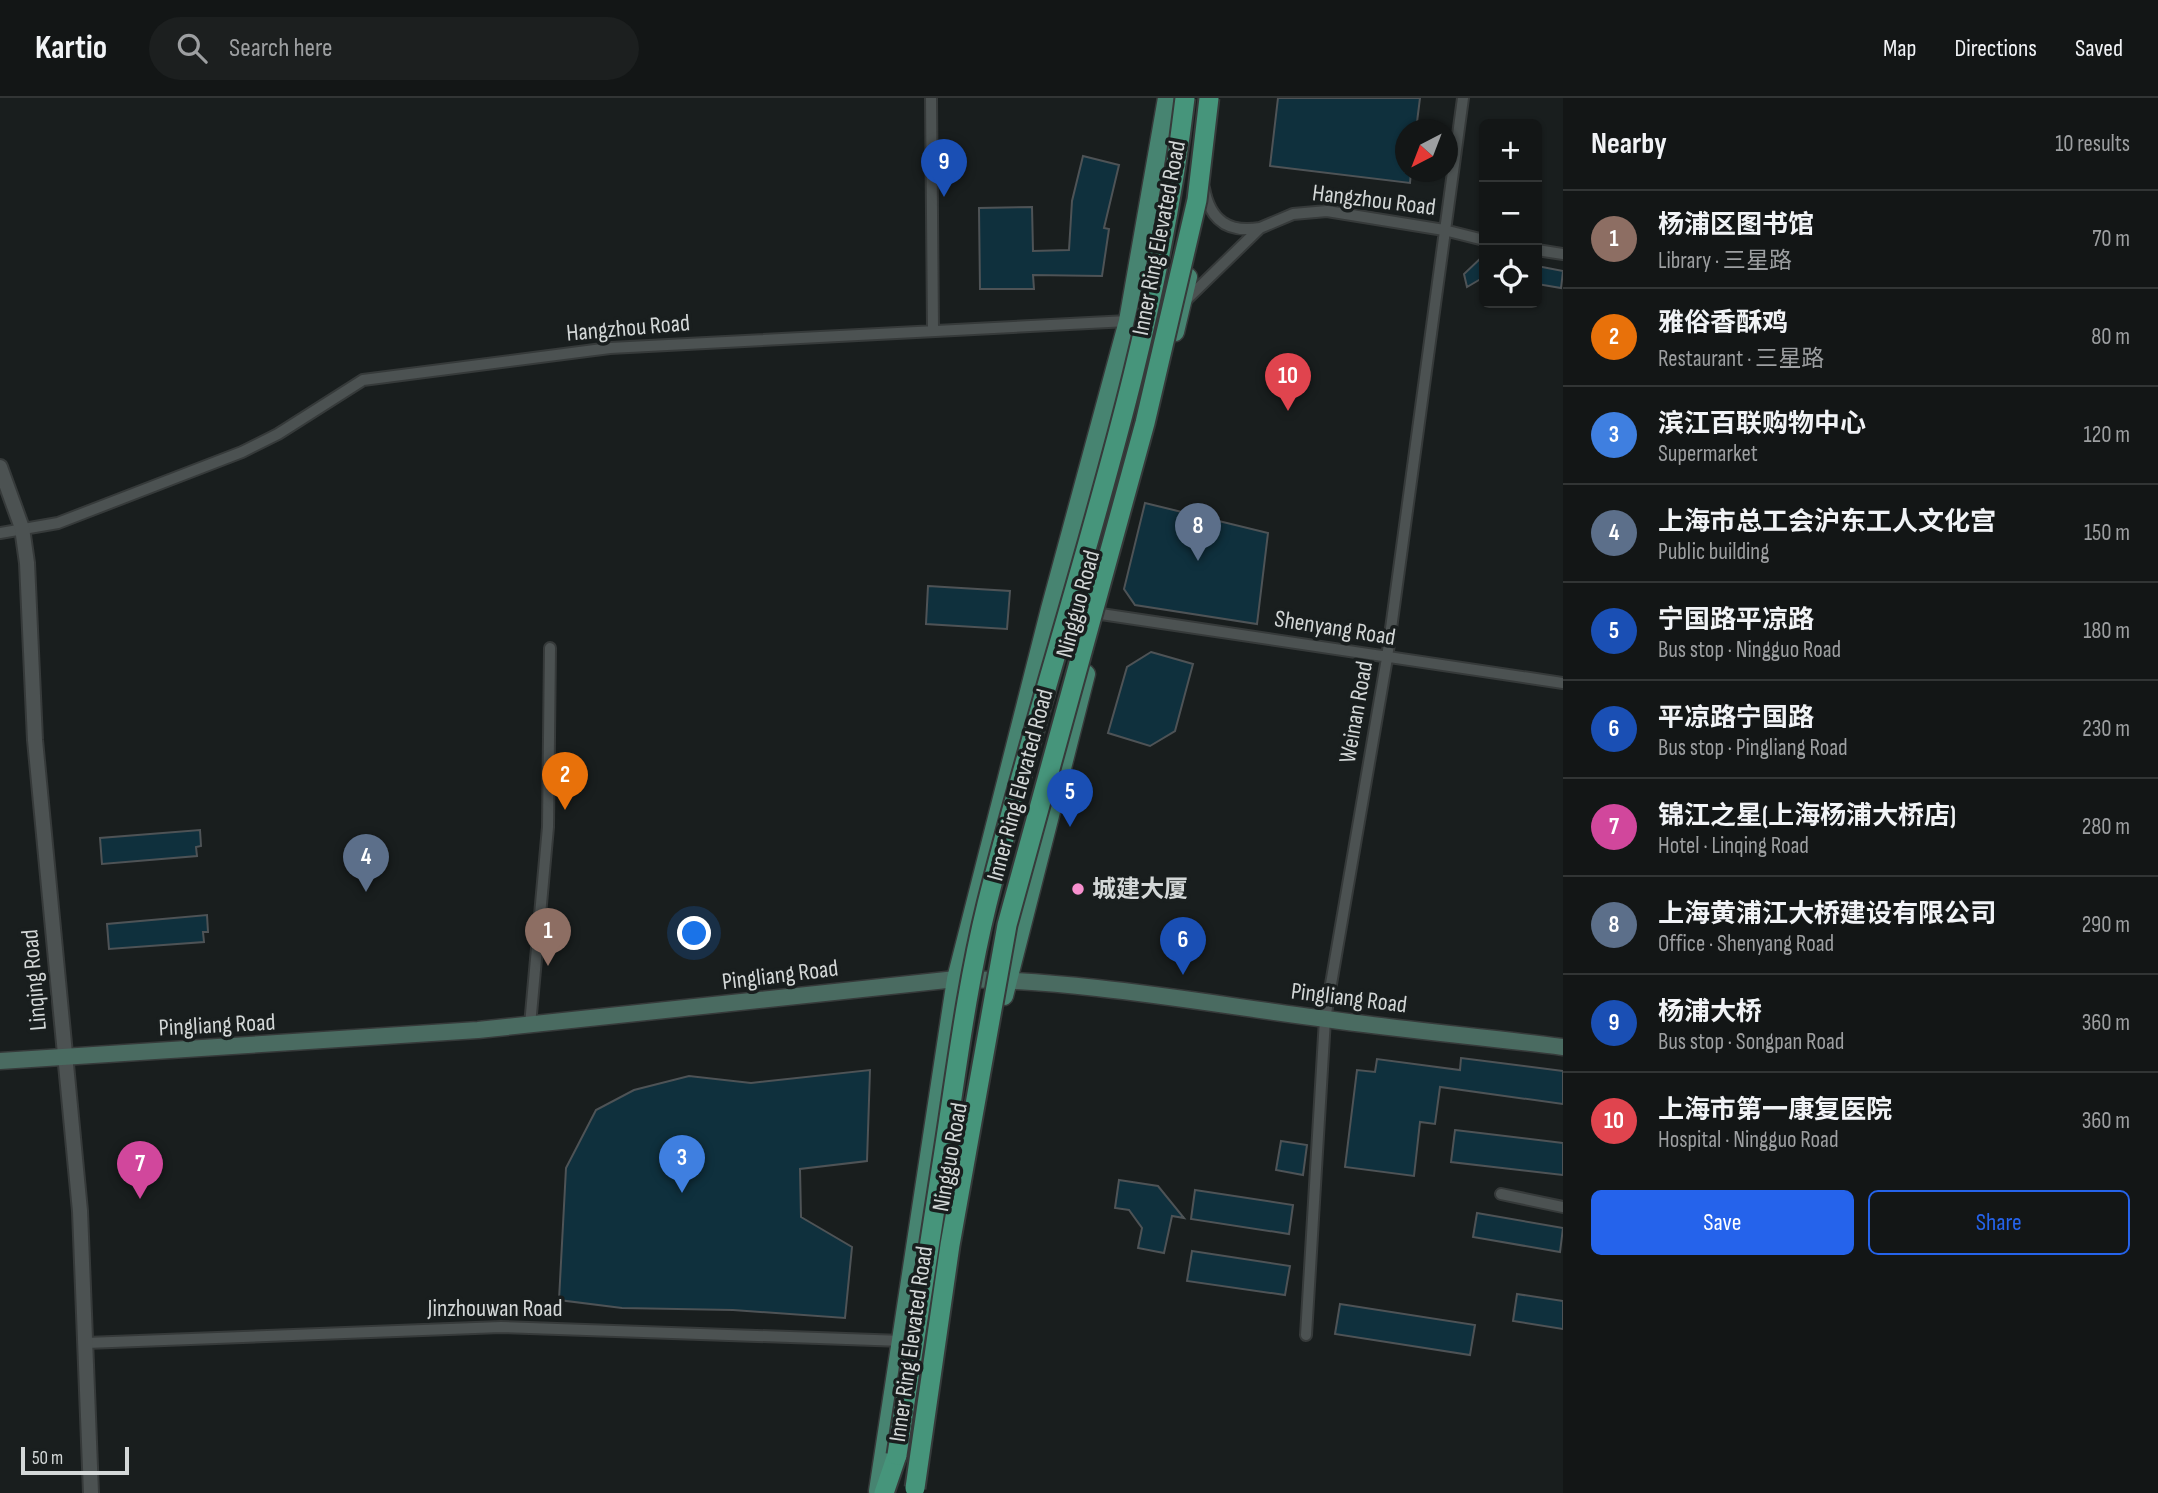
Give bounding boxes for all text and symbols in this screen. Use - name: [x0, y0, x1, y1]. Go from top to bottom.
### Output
- search box: [149, 17, 639, 80]
- text: Kartio: [35, 28, 107, 68]
- icon: search: [173, 29, 211, 67]
- text: Search here: [229, 33, 332, 64]
- text: Map: [1883, 34, 1916, 63]
- text: Directions: [1954, 34, 2037, 63]
- text: Saved: [2075, 34, 2123, 63]
- north arrow: [1395, 119, 1458, 182]
- map controls: [1479, 119, 1542, 308]
- button: +: [1479, 119, 1542, 182]
- text: Nearby: [1591, 126, 1667, 162]
- text: 10 results: [2055, 130, 2130, 158]
- street label: Inner Ring Elevated Road: [1126, 138, 1192, 338]
- pin: 9: [921, 139, 967, 197]
- street label: Hangzhou Road: [1311, 178, 1437, 222]
- button: −: [1479, 182, 1542, 245]
- text: 杨浦区图书馆: [1658, 210, 1814, 241]
- text: 1: [1609, 225, 1619, 253]
- text: 70 m: [2092, 225, 2130, 253]
- button: locate: [1479, 245, 1542, 308]
- text: Library · 三星路: [1658, 247, 1792, 275]
- street label: Hangzhou Road: [565, 308, 691, 348]
- text: 雅俗香酥鸡: [1658, 308, 1788, 339]
- text: 2: [1609, 323, 1619, 351]
- text: 80 m: [2091, 323, 2130, 351]
- text: Restaurant · 三星路: [1658, 345, 1824, 373]
- pin: 10: [1265, 353, 1311, 411]
- text: 滨江百联购物中心: [1658, 409, 1866, 440]
- text: 3: [1609, 421, 1619, 449]
- text: 120 m: [2084, 421, 2130, 449]
- text: Supermarket: [1658, 440, 1758, 468]
- pin: 8: [1175, 503, 1221, 561]
- text: 上海市总工会沪东工人文化宫: [1658, 507, 1996, 538]
- text: 4: [1609, 519, 1619, 547]
- text: 150 m: [2084, 519, 2130, 547]
- text: Public building: [1658, 538, 1769, 566]
- street label: Ningguo Road: [1050, 547, 1106, 661]
- street label: Shenyang Road: [1272, 604, 1398, 652]
- text: 宁国路平凉路: [1658, 605, 1814, 636]
- text: 5: [1609, 617, 1619, 645]
- text: 180 m: [2083, 617, 2130, 645]
- text: Bus stop · Ningguo Road: [1658, 636, 1841, 664]
- street label: Weinan Road: [1333, 659, 1379, 765]
- street label: Inner Ring Elevated Road: [980, 686, 1060, 884]
- text: 平凉路宁国路: [1658, 703, 1814, 734]
- text: 6: [1609, 715, 1619, 743]
- text: 230 m: [2082, 715, 2130, 743]
- text: Bus stop · Pingliang Road: [1658, 734, 1848, 762]
- pin: 2: [542, 752, 588, 810]
- pin: 5: [1047, 769, 1093, 827]
- text: 锦江之星(上海杨浦大桥店): [1658, 801, 1956, 832]
- text: 7: [1609, 813, 1619, 841]
- text: 280 m: [2082, 813, 2130, 841]
- text: Hotel · Linqing Road: [1658, 832, 1809, 860]
- pin: 4: [343, 834, 389, 892]
- place label: 城建大厦: [1092, 875, 1188, 904]
- marker: 城建大厦: [1070, 881, 1086, 897]
- text: 上海黄浦江大桥建设有限公司: [1658, 899, 1996, 930]
- pin: 1: [525, 908, 571, 966]
- text: 8: [1609, 911, 1619, 939]
- text: 290 m: [2082, 911, 2130, 939]
- your location: [677, 916, 711, 950]
- pin: 6: [1160, 917, 1206, 975]
- street label: Linqing Road: [15, 928, 53, 1032]
- text: Office · Shenyang Road: [1658, 930, 1834, 958]
- street label: Pingliang Road: [720, 953, 840, 997]
- street label: Pingliang Road: [1289, 976, 1409, 1020]
- text: 杨浦大桥: [1658, 997, 1762, 1028]
- street label: Pingliang Road: [158, 1007, 276, 1043]
- text: 9: [1609, 1009, 1619, 1037]
- text: 360 m: [2082, 1009, 2130, 1037]
- text: Bus stop · Songpan Road: [1658, 1028, 1844, 1056]
- text: 上海市第一康复医院: [1658, 1095, 1892, 1126]
- street label: Ningguo Road: [926, 1100, 974, 1214]
- text: 10: [1604, 1107, 1624, 1135]
- text: 360 m: [2082, 1107, 2130, 1135]
- text: Hospital · Ningguo Road: [1658, 1126, 1839, 1154]
- pin: 3: [659, 1135, 705, 1193]
- pin: 7: [117, 1141, 163, 1199]
- button: Save: [1591, 1190, 1854, 1255]
- button: Share: [1868, 1190, 2130, 1255]
- street label: Inner Ring Elevated Road: [883, 1244, 939, 1444]
- street label: Jinzhouwan Road: [427, 1294, 563, 1323]
- scale bar: [21, 1444, 130, 1476]
- text: 50 m: [32, 1447, 63, 1470]

